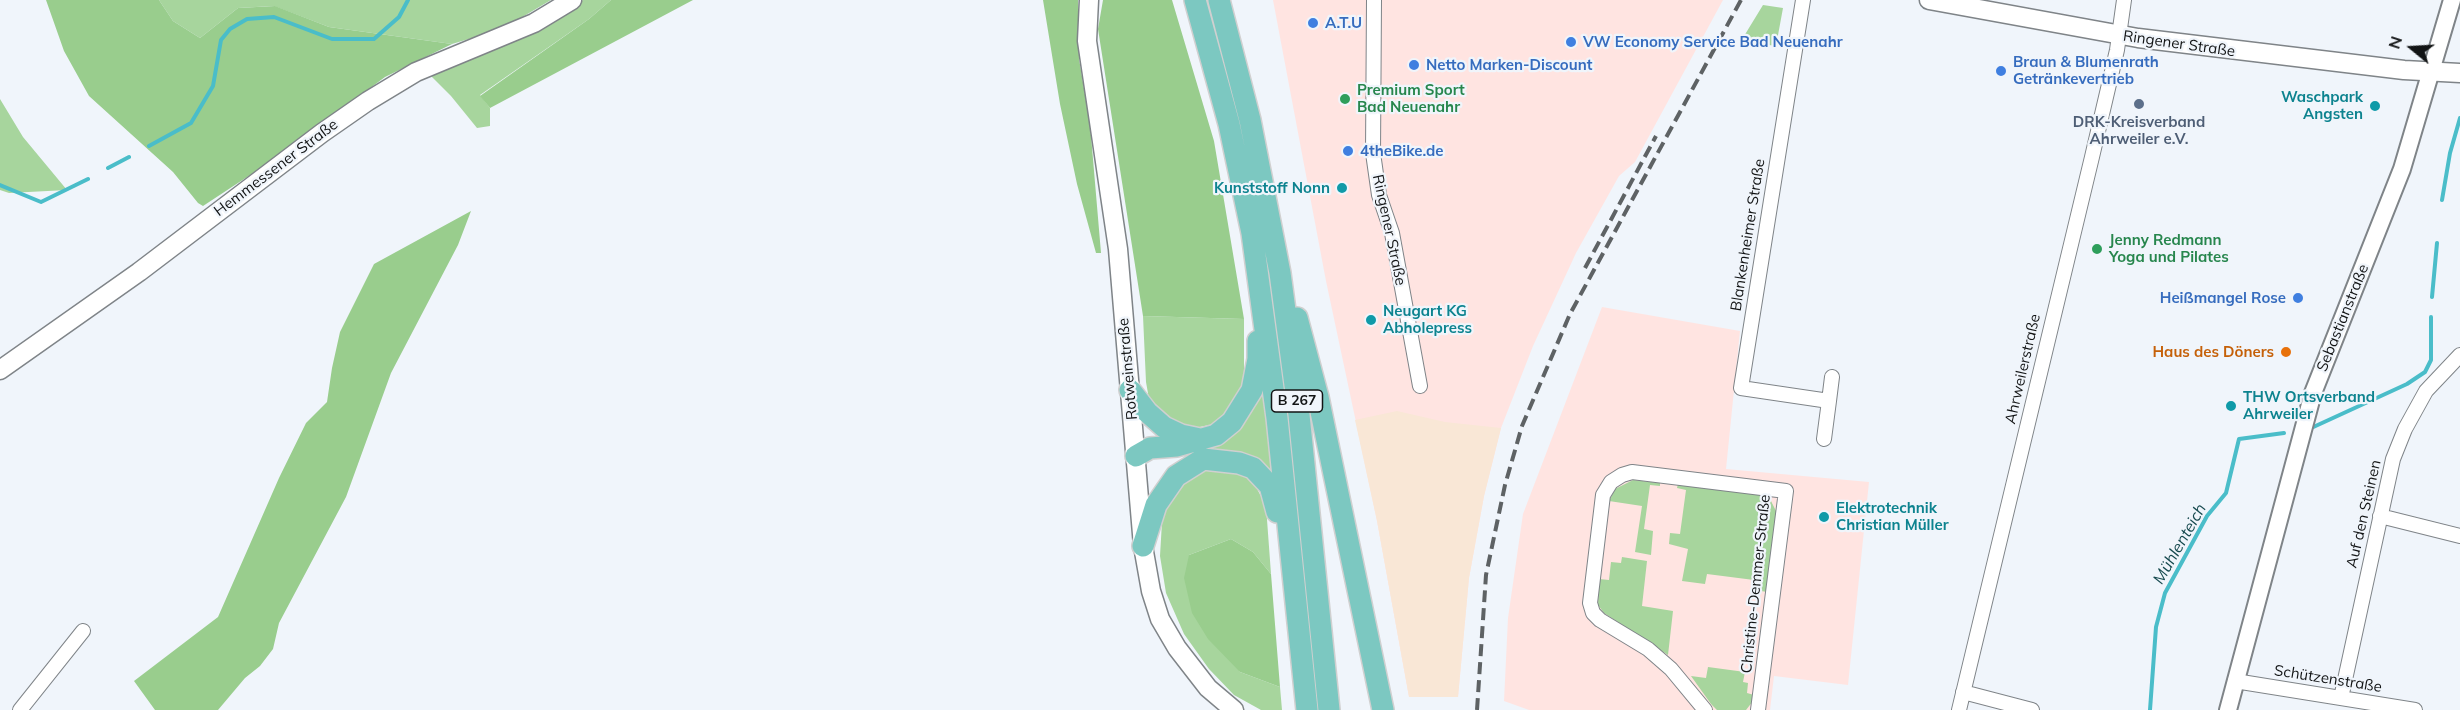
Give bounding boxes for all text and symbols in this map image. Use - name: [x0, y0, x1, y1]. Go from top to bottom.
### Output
- place label: A.T.U: [1325, 14, 1362, 32]
- marker: A.T.U: [1306, 16, 1320, 30]
- north arrow: [2382, 18, 2442, 78]
- street label: Ringener Straße: [2122, 27, 2236, 61]
- place label: VW Economy Service Bad Neuenahr: [1583, 33, 1843, 51]
- text: N: [2384, 34, 2406, 51]
- marker: VW Economy Service Bad Neuenahr: [1564, 35, 1578, 49]
- place label: Braun & Blumenrath Getränkevertrieb: [2013, 53, 2159, 88]
- place label: Netto Marken-Discount: [1426, 56, 1592, 74]
- marker: Netto Marken-Discount: [1407, 58, 1421, 72]
- marker: Braun & Blumenrath Getränkevertrieb: [1994, 64, 2008, 78]
- place label: Premium Sport Bad Neuenahr: [1357, 81, 1465, 116]
- place label: Waschpark Angsten: [2281, 88, 2363, 123]
- marker: Premium Sport Bad Neuenahr: [1338, 92, 1352, 106]
- marker: DRK-Kreisverband Ahrweiler e.V.: [2132, 97, 2146, 111]
- marker: Waschpark Angsten: [2368, 99, 2382, 113]
- place label: DRK-Kreisverband Ahrweiler e.V.: [2073, 113, 2205, 148]
- street label: Hemmessener Straße: [211, 116, 341, 220]
- place label: 4theBike.de: [1360, 142, 1444, 160]
- marker: 4theBike.de: [1341, 144, 1355, 158]
- street label: Blankenheimer Straße: [1727, 158, 1769, 312]
- street label: Ringener Straße: [1368, 173, 1410, 287]
- place label: Kunststoff Nonn: [1214, 179, 1330, 197]
- marker: Kunststoff Nonn: [1335, 181, 1349, 195]
- place label: Jenny Redmann Yoga und Pilates: [2109, 231, 2229, 266]
- marker: Jenny Redmann Yoga und Pilates: [2090, 242, 2104, 256]
- street label: Sebastianstraße: [2313, 262, 2373, 374]
- place label: Heißmangel Rose: [2160, 289, 2286, 307]
- marker: Heißmangel Rose: [2291, 291, 2305, 305]
- place label: Neugart KG Abholepress: [1383, 302, 1472, 337]
- street label: Ahrweilerstraße: [2002, 312, 2044, 426]
- marker: Neugart KG Abholepress: [1364, 313, 1378, 327]
- street label: Rotweinstraße: [1115, 317, 1141, 421]
- place label: Haus des Döners: [2152, 343, 2274, 361]
- marker: Haus des Döners: [2279, 345, 2293, 359]
- place label: THW Ortsverband Ahrweiler: [2243, 388, 2375, 423]
- road number: B 267: [1272, 390, 1322, 412]
- marker: THW Ortsverband Ahrweiler: [2224, 399, 2238, 413]
- street label: Auf den Steinen: [2343, 458, 2385, 570]
- street label: Christine-Demmer-Straße: [1738, 494, 1774, 674]
- place label: Elektrotechnik Christian Müller: [1836, 499, 1949, 534]
- water label: Mühlenteich: [2149, 500, 2211, 588]
- marker: Elektrotechnik Christian Müller: [1817, 510, 1831, 524]
- street label: Schützenstraße: [2273, 662, 2383, 696]

